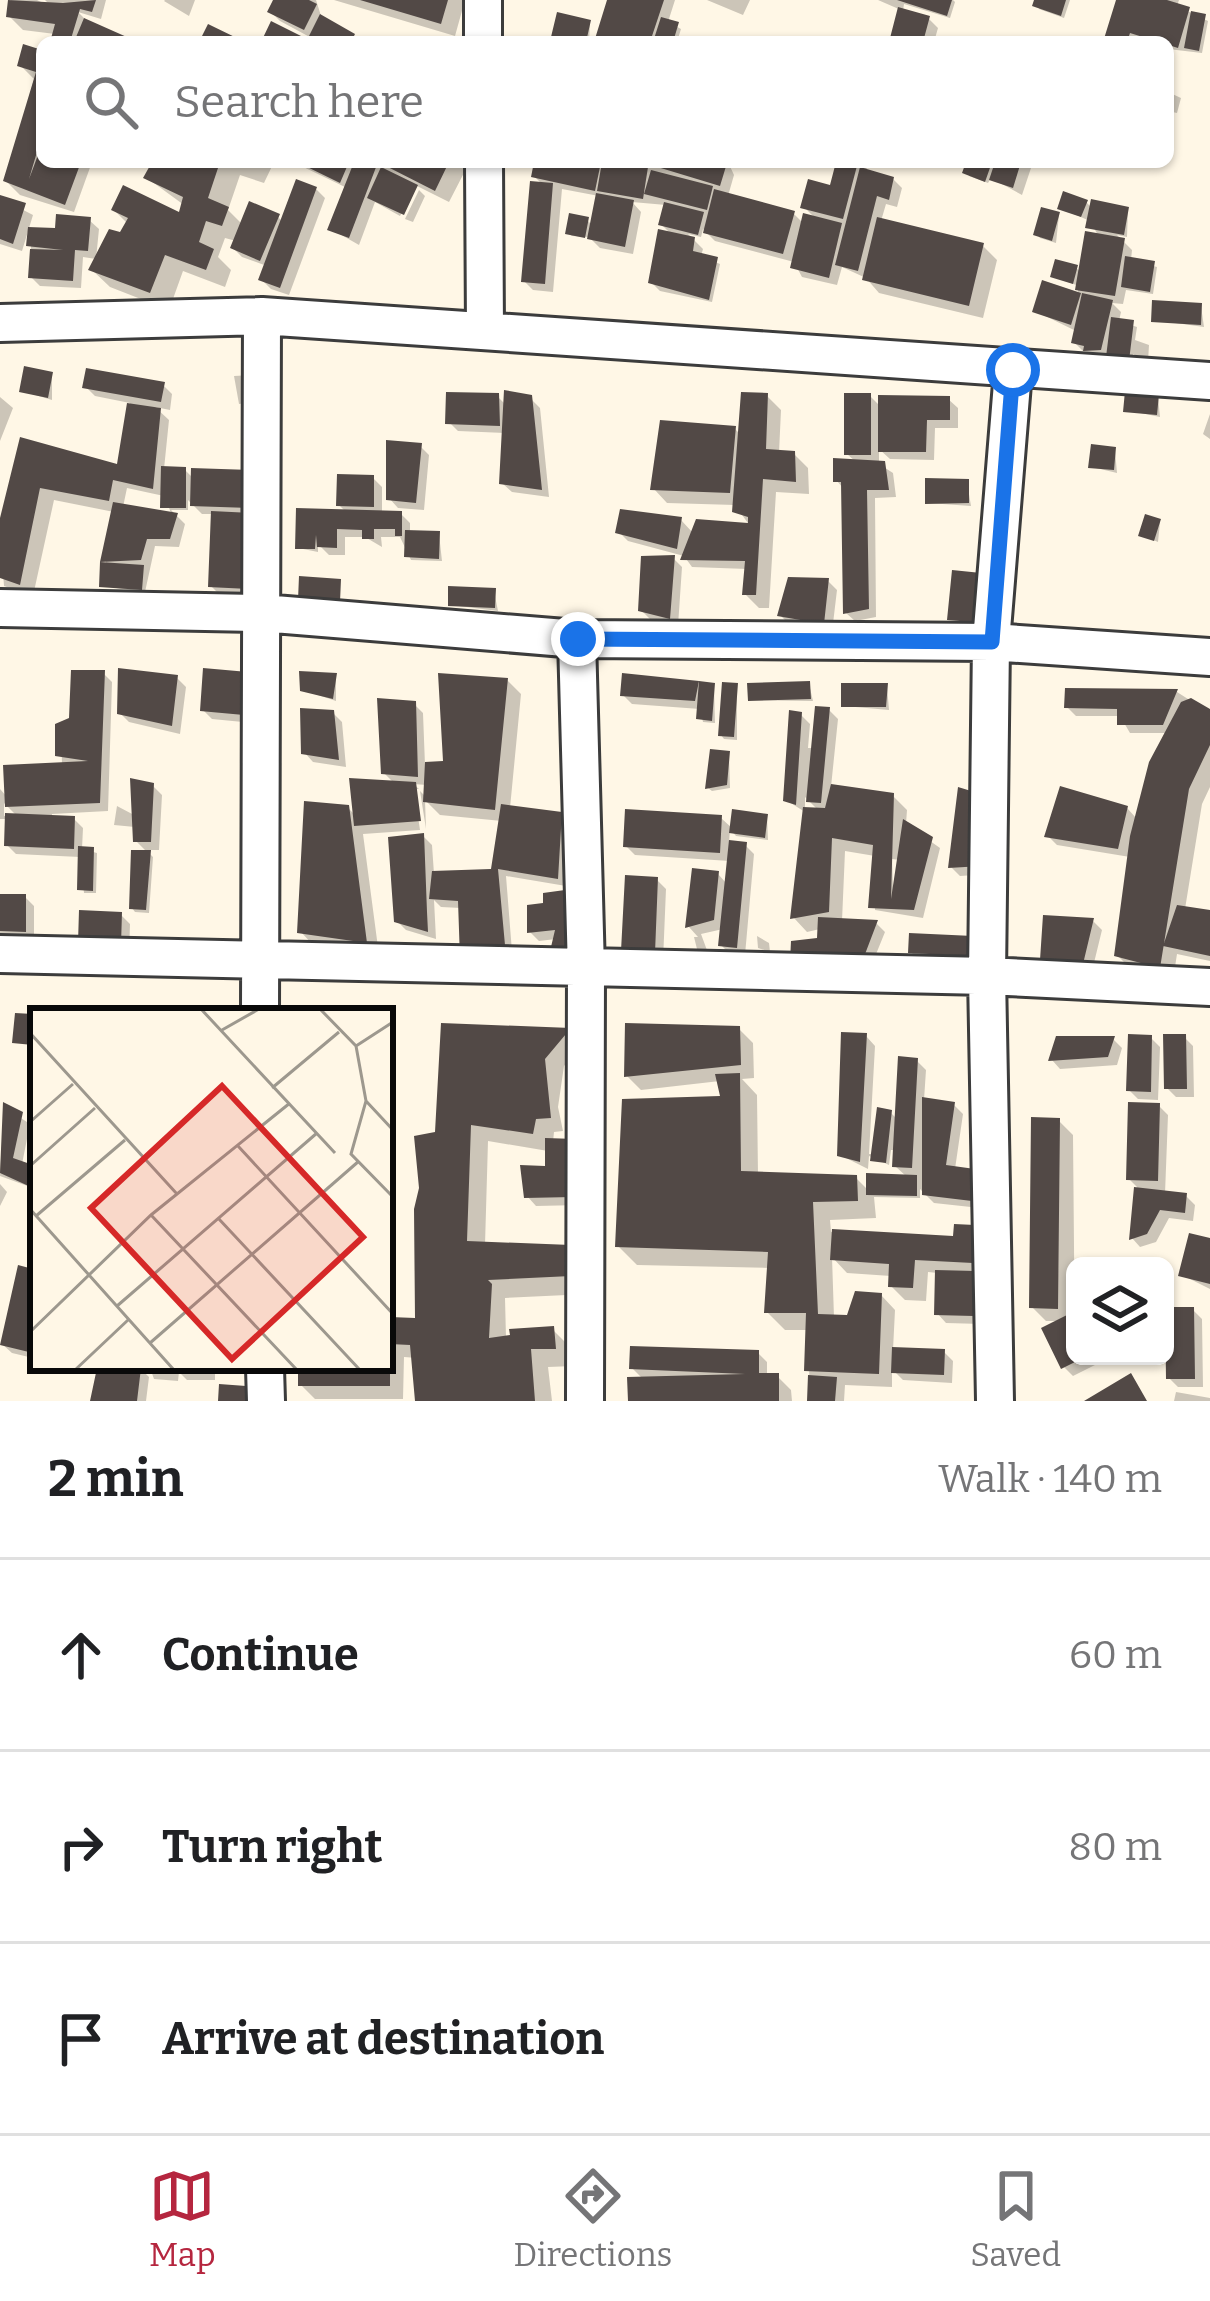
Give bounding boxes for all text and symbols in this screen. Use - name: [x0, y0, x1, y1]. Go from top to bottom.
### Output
- search box: [36, 36, 1174, 168]
- icon: search: [78, 69, 144, 135]
- text: Search here: [174, 75, 424, 129]
- route start: [986, 343, 1040, 397]
- route end: [551, 612, 605, 666]
- inset map: [30, 1008, 393, 1371]
- map controls: [1066, 1257, 1174, 1365]
- button: layers: [1066, 1257, 1174, 1365]
- text: 2 min: [48, 1448, 184, 1510]
- text: Walk · 140 m: [938, 1456, 1162, 1502]
- icon: ahead: [48, 1622, 114, 1688]
- text: Continue: [162, 1628, 359, 1682]
- text: 60 m: [1069, 1632, 1162, 1678]
- icon: right: [48, 1814, 114, 1880]
- text: Turn right: [162, 1820, 382, 1874]
- text: 80 m: [1069, 1824, 1162, 1870]
- icon: arrive: [48, 2006, 114, 2072]
- text: Arrive at destination: [162, 2012, 604, 2066]
- tab: Map: [149, 2163, 216, 2275]
- tab: Directions: [514, 2163, 672, 2275]
- tab: Saved: [970, 2163, 1061, 2275]

